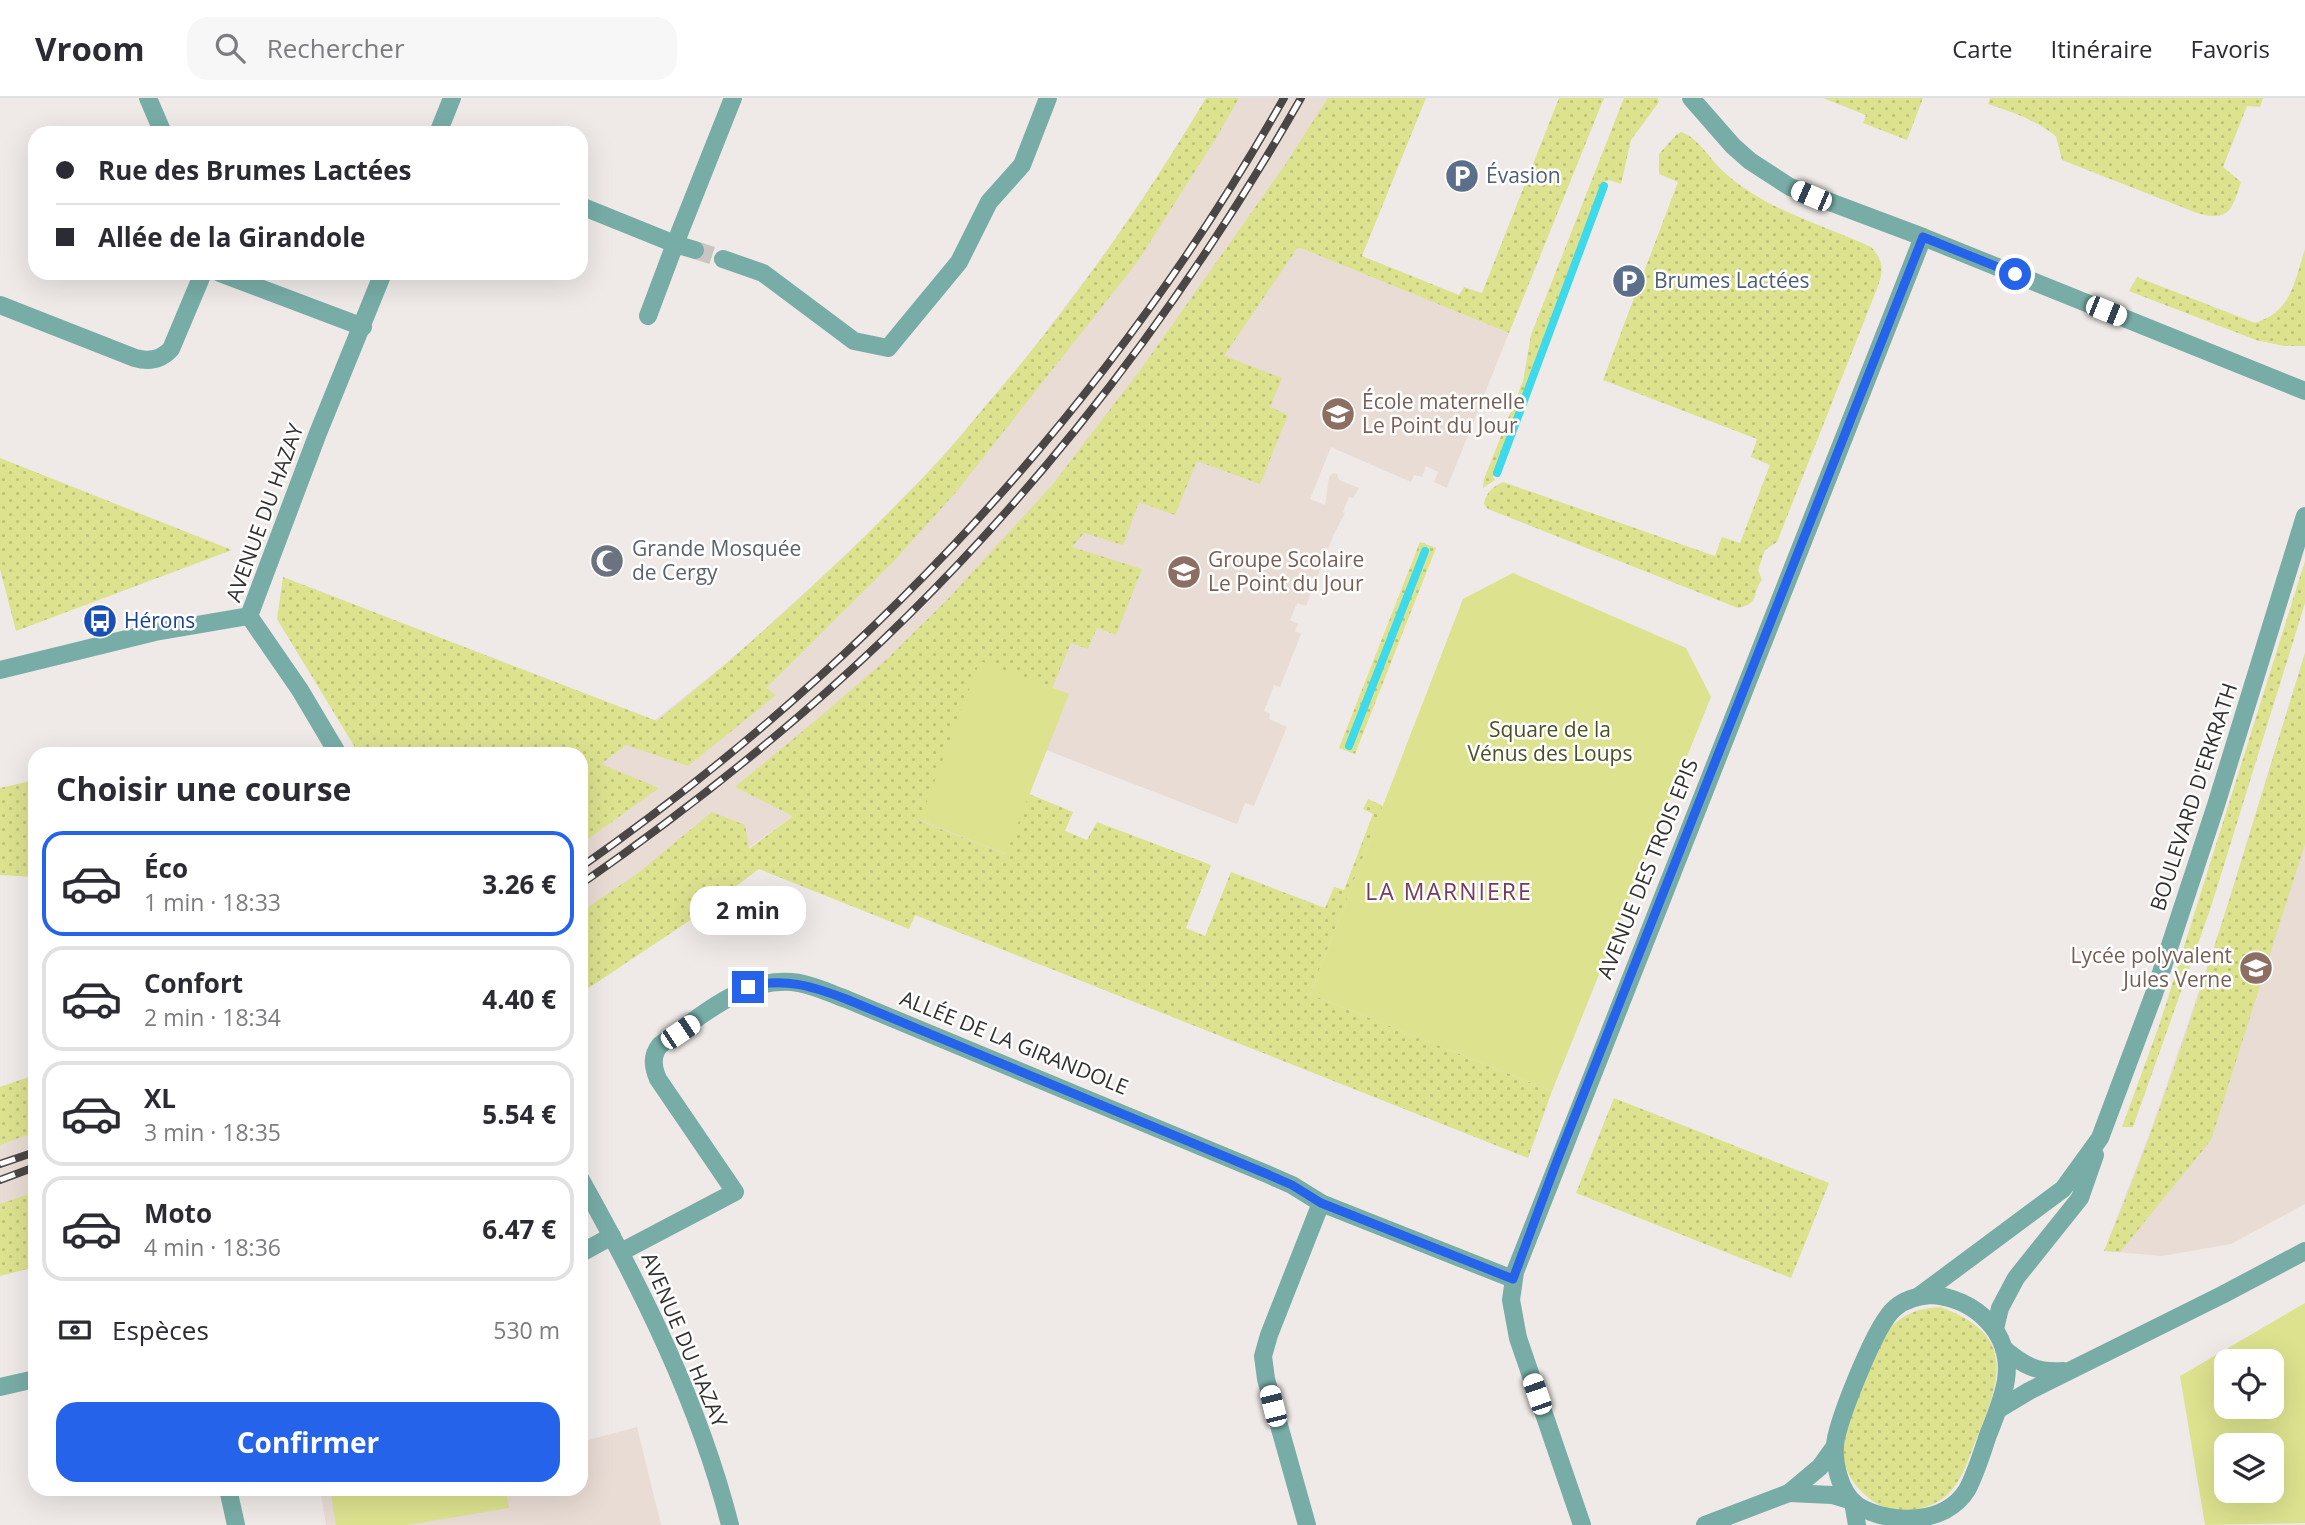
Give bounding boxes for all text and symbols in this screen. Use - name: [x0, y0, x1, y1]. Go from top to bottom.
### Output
- search box: [187, 17, 677, 80]
- text: Vroom: [35, 26, 145, 71]
- icon: search: [211, 29, 249, 67]
- text: Rechercher: [267, 30, 405, 66]
- text: Carte: [1952, 32, 2013, 65]
- text: Itinéraire: [2051, 32, 2153, 65]
- text: Favoris: [2191, 32, 2270, 65]
- text: Rue des Brumes Lactées: [98, 152, 412, 188]
- parking icon: Évasion: [1443, 157, 1481, 195]
- place label: Évasion: [1486, 161, 1561, 189]
- car: [1788, 178, 1835, 214]
- text: Allée de la Girandole: [98, 219, 365, 255]
- route start: [1999, 258, 2031, 290]
- parking icon: Brumes Lactées: [1610, 262, 1648, 300]
- place label: Brumes Lactées: [1654, 266, 1810, 294]
- car: [2083, 293, 2130, 329]
- place label: École maternelle Le Point du Jour: [1362, 387, 1525, 439]
- school or university icon: École maternelle Le Point du Jour: [1319, 395, 1357, 433]
- street label: AVENUE DU HAZAY: [219, 420, 309, 606]
- place label: Grande Mosquée de Cergy: [632, 534, 801, 586]
- mosque icon: Grande Mosquée de Cergy: [588, 542, 626, 580]
- place label: Groupe Scolaire Le Point du Jour: [1208, 545, 1364, 597]
- school or university icon: Groupe Scolaire Le Point du Jour: [1165, 553, 1203, 591]
- bus stop icon: Hérons: [81, 602, 119, 640]
- place label: Hérons: [124, 606, 195, 634]
- street label: BOULEVARD D'ERKRATH: [2143, 679, 2243, 914]
- park label: Square de la Vénus des Loups: [1468, 715, 1632, 767]
- street label: AVENUE DES TROIS EPIS: [1590, 754, 1704, 983]
- text: Choisir une course: [56, 767, 351, 810]
- text: Éco: [144, 850, 188, 886]
- icon: car: [60, 852, 123, 915]
- text: 3.26 €: [482, 866, 556, 902]
- district label: LA MARNIERE: [1365, 875, 1533, 907]
- text: 1 min · 18:33: [144, 886, 281, 918]
- callout: 2 min: [690, 886, 806, 934]
- text: 2 min: [716, 894, 780, 926]
- place label: Lycée polyvalent Jules Verne: [2071, 941, 2232, 993]
- school or university icon: Lycée polyvalent Jules Verne: [2237, 949, 2275, 987]
- text: Confort: [144, 965, 243, 1001]
- icon: car: [60, 967, 123, 1030]
- route end: [732, 971, 764, 1003]
- text: 4.40 €: [482, 981, 556, 1017]
- street label: ALLÉE DE LA GIRANDOLE: [896, 983, 1132, 1101]
- text: 2 min · 18:34: [144, 1001, 281, 1033]
- car: [657, 1012, 704, 1052]
- text: XL: [144, 1080, 176, 1116]
- icon: car: [60, 1082, 123, 1145]
- text: 5.54 €: [482, 1096, 556, 1132]
- text: 3 min · 18:35: [144, 1116, 281, 1148]
- text: Moto: [144, 1195, 212, 1231]
- icon: car: [60, 1197, 123, 1260]
- text: 6.47 €: [482, 1211, 556, 1247]
- text: 4 min · 18:36: [144, 1231, 281, 1263]
- street label: AVENUE DU HAZAY: [635, 1248, 735, 1432]
- icon: cash: [56, 1311, 94, 1349]
- text: Espèces: [112, 1312, 209, 1348]
- text: 530 m: [493, 1314, 560, 1346]
- map controls: [2214, 1349, 2284, 1503]
- button: locate: [2214, 1349, 2284, 1419]
- car: [1521, 1371, 1554, 1417]
- car: [1258, 1383, 1289, 1429]
- button: Confirmer: [56, 1402, 560, 1482]
- button: layers: [2214, 1433, 2284, 1503]

